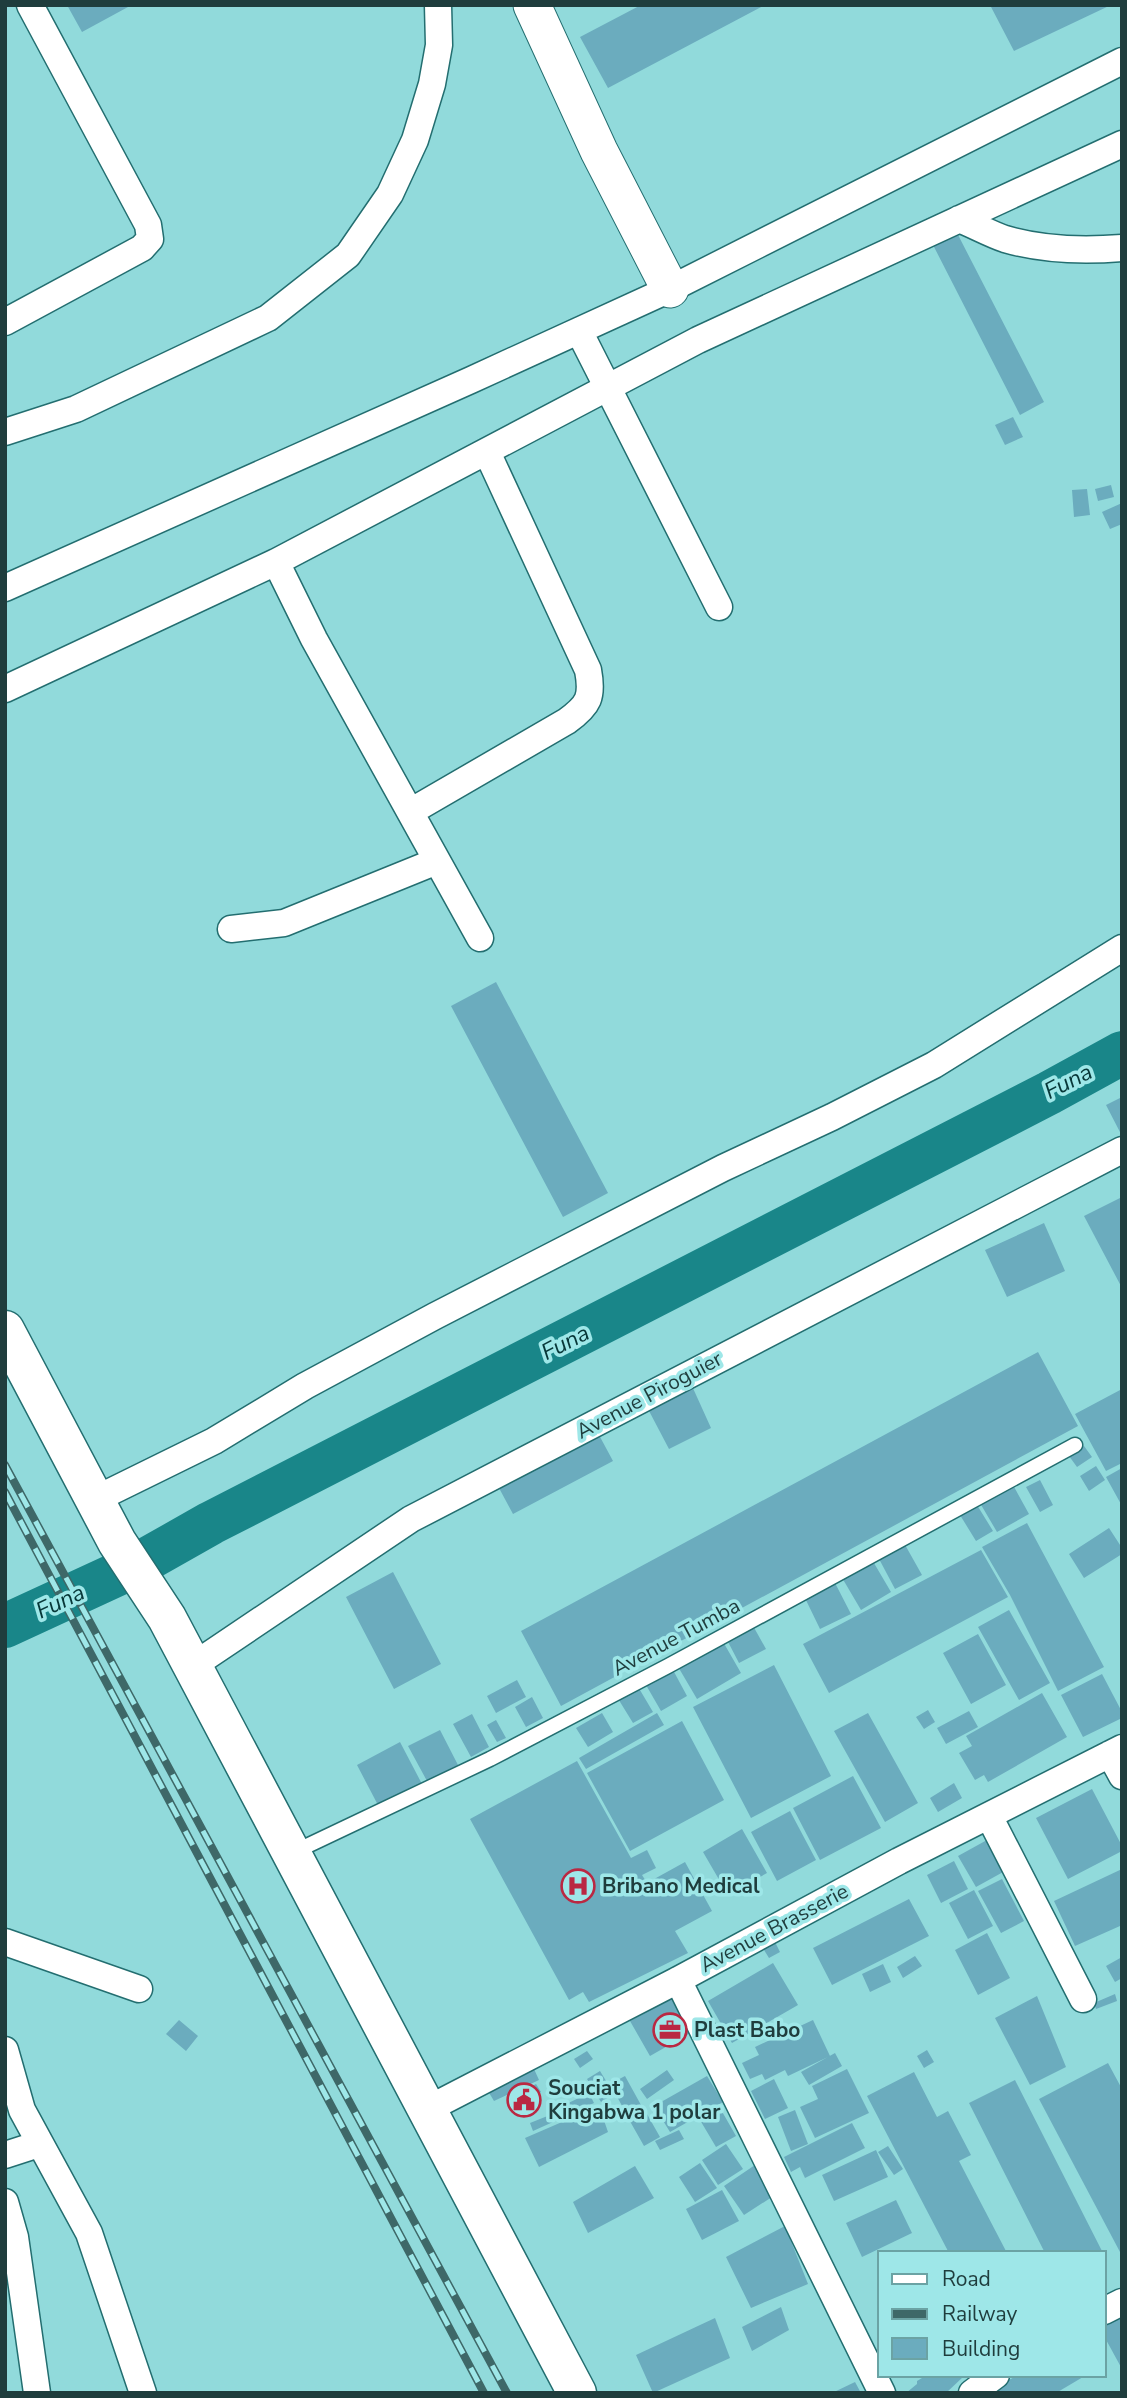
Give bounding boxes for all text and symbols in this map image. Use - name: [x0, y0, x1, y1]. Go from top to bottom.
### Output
- water label: Funa: [1039, 1056, 1098, 1107]
- water label: Funa: [536, 1317, 595, 1368]
- street label: Avenue Piroguier: [571, 1344, 727, 1445]
- water label: Funa: [31, 1577, 90, 1626]
- street label: Avenue Tumba: [607, 1592, 745, 1682]
- hospital icon: Bribano Medical: [559, 1867, 597, 1905]
- place label: Bribano Medical: [602, 1872, 760, 1900]
- street label: Avenue Brasserie: [695, 1877, 853, 1979]
- office icon: Plast Babo: [651, 2011, 689, 2049]
- place label: Plast Babo: [694, 2016, 800, 2044]
- place label: Souciat Kingabwa 1 polar: [548, 2074, 721, 2126]
- public building icon: Souciat Kingabwa 1 polar: [505, 2081, 543, 2119]
- legend: [878, 2251, 1106, 2377]
- text: Road: [942, 2265, 991, 2293]
- text: Railway: [942, 2300, 1017, 2328]
- text: Building: [942, 2335, 1020, 2363]

